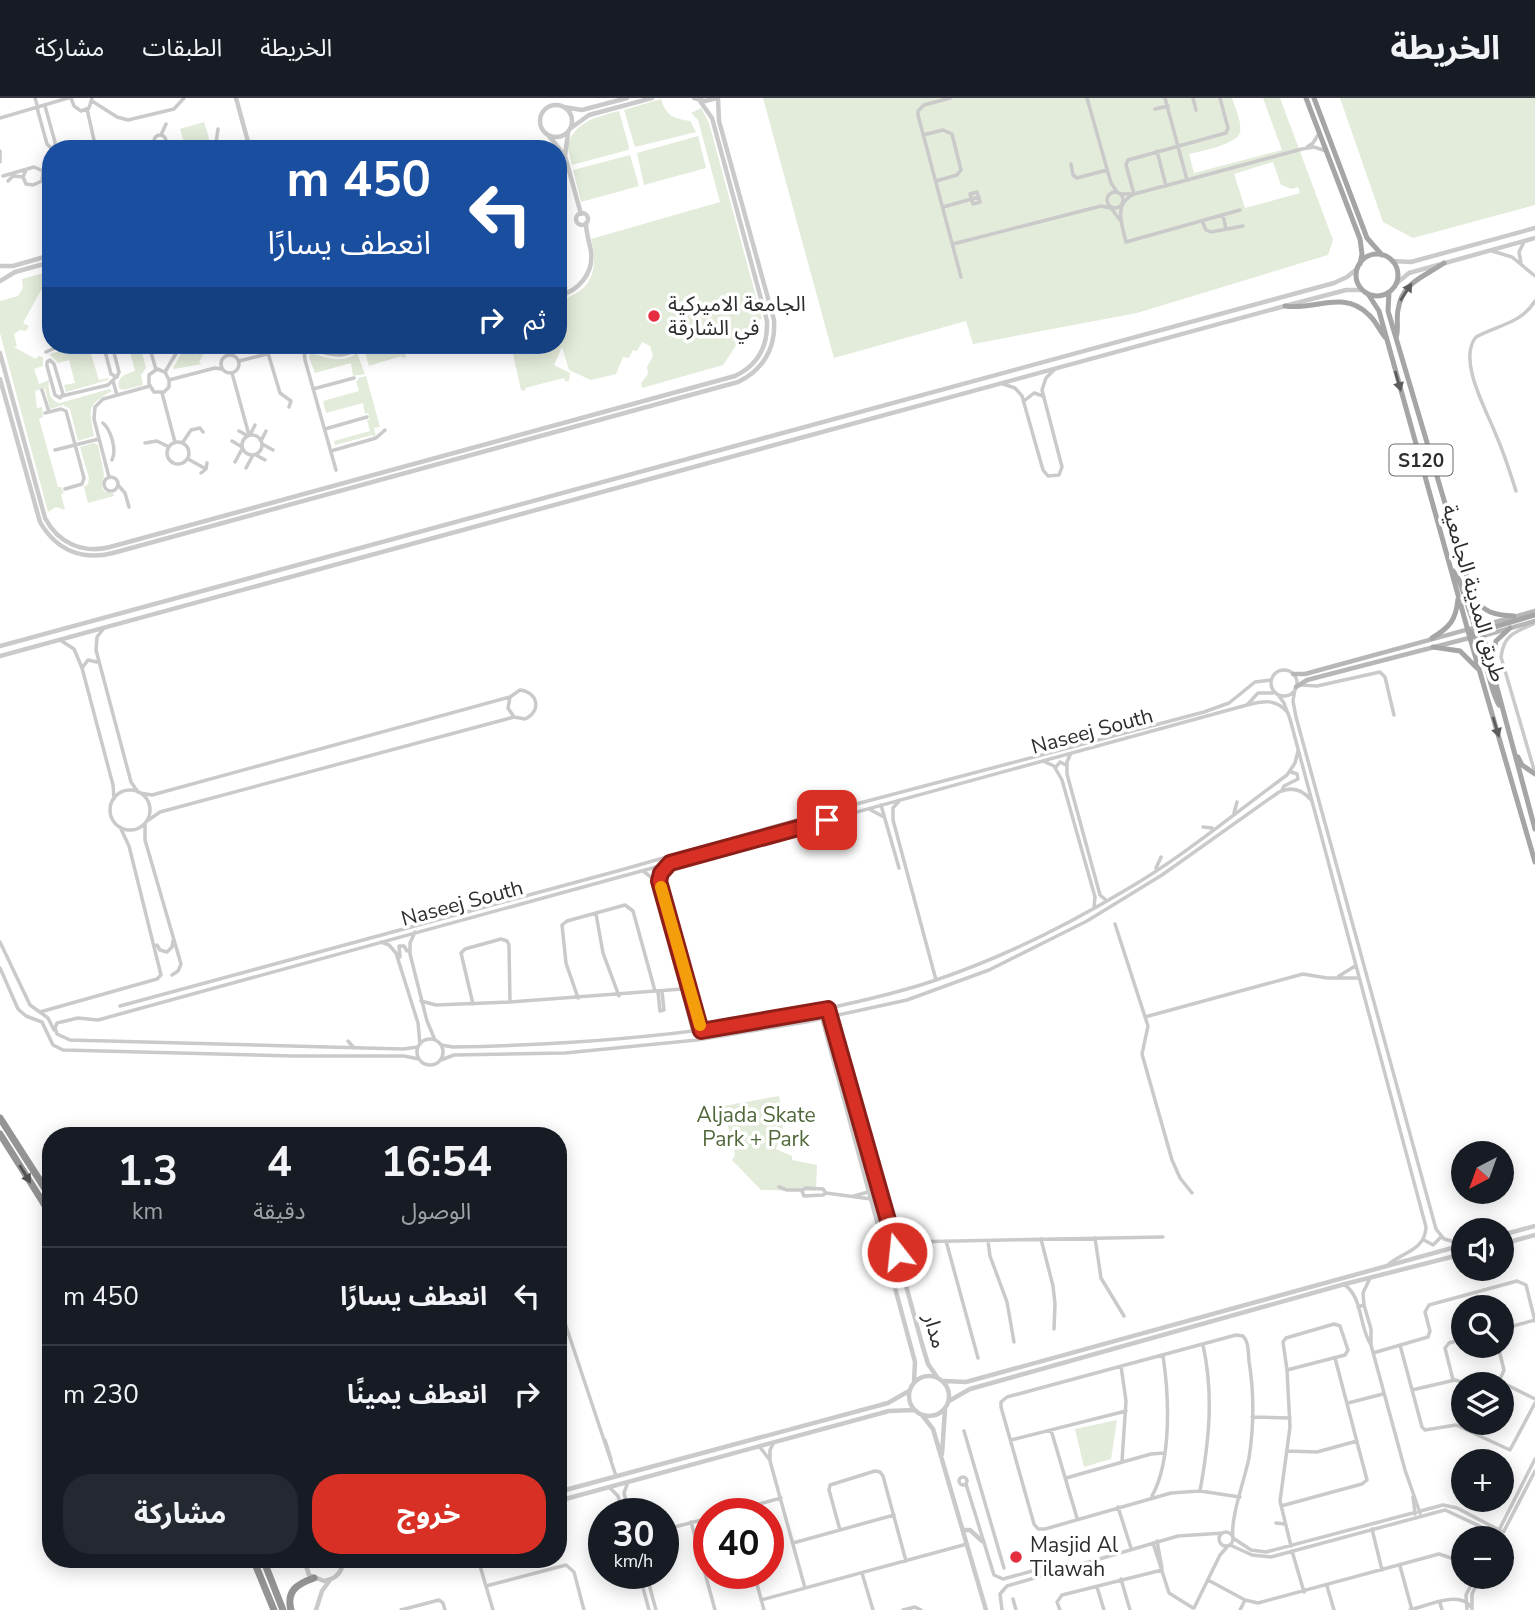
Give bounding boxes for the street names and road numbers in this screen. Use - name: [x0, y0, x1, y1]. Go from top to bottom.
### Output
- road number: S120: [1390, 444, 1452, 476]
- street label: طريق المدينة الجامعية: [1435, 501, 1513, 685]
- street label: Naseej South: [1028, 701, 1156, 761]
- street label: Naseej South: [398, 873, 526, 933]
- street label: مدار: [916, 1309, 953, 1352]

